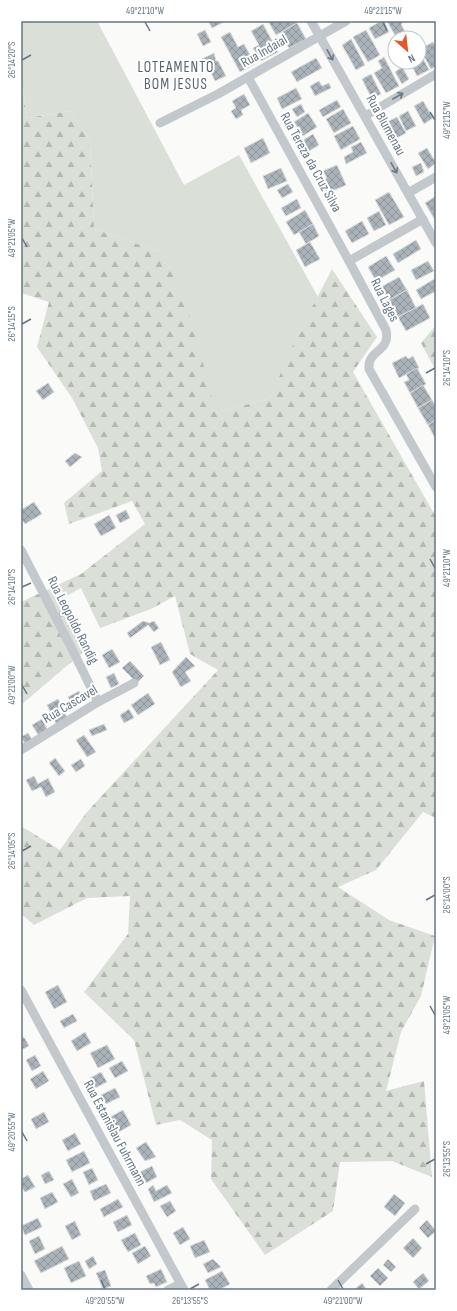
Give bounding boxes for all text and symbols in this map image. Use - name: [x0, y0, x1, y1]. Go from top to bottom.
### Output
- text: 49°21'10"W: [126, 5, 164, 17]
- text: 49°21'15"W: [364, 5, 402, 17]
- north arrow: [387, 30, 427, 70]
- street label: Rua Indaial: [238, 31, 290, 71]
- text: 26°14'20"S: [6, 42, 18, 78]
- one-way arrow: [327, 49, 335, 61]
- text: N: [406, 51, 417, 66]
- district label: LOTEAMENTO BOM JESUS: [138, 58, 214, 94]
- street label: Rua Blumenau: [362, 92, 410, 158]
- one-way arrow: [392, 92, 404, 100]
- text: 49°21'15"W: [441, 101, 453, 139]
- street label: Rua Tereza da Cruz Silva: [277, 109, 345, 215]
- one-way arrow: [391, 162, 399, 174]
- text: 49°21'05"W: [6, 218, 18, 257]
- street label: Rua Lages: [367, 275, 403, 325]
- text: 26°14'15"S: [6, 306, 18, 342]
- text: 26°14'10"S: [441, 350, 453, 386]
- text: 49°21'10"W: [441, 549, 453, 587]
- text: 26°14'10"S: [6, 569, 18, 605]
- street label: Rua Leopoldo Randig: [44, 573, 103, 667]
- text: 49°21'00"W: [6, 665, 18, 704]
- street label: Rua Cascavel: [39, 681, 101, 727]
- text: 26°14'05"S: [6, 833, 18, 869]
- text: 26°14'00"S: [441, 877, 453, 913]
- text: 49°21'05"W: [441, 995, 453, 1034]
- street label: Rua Estanislau Fuhrmann: [80, 1077, 150, 1189]
- text: 49°20'55"W: [6, 1112, 18, 1152]
- text: 26°13'55"S: [441, 1141, 453, 1177]
- text: 49°20'55"W: [85, 1295, 125, 1307]
- text: 26°13'55"S: [172, 1295, 208, 1307]
- text: 49°21'00"W: [324, 1295, 363, 1307]

